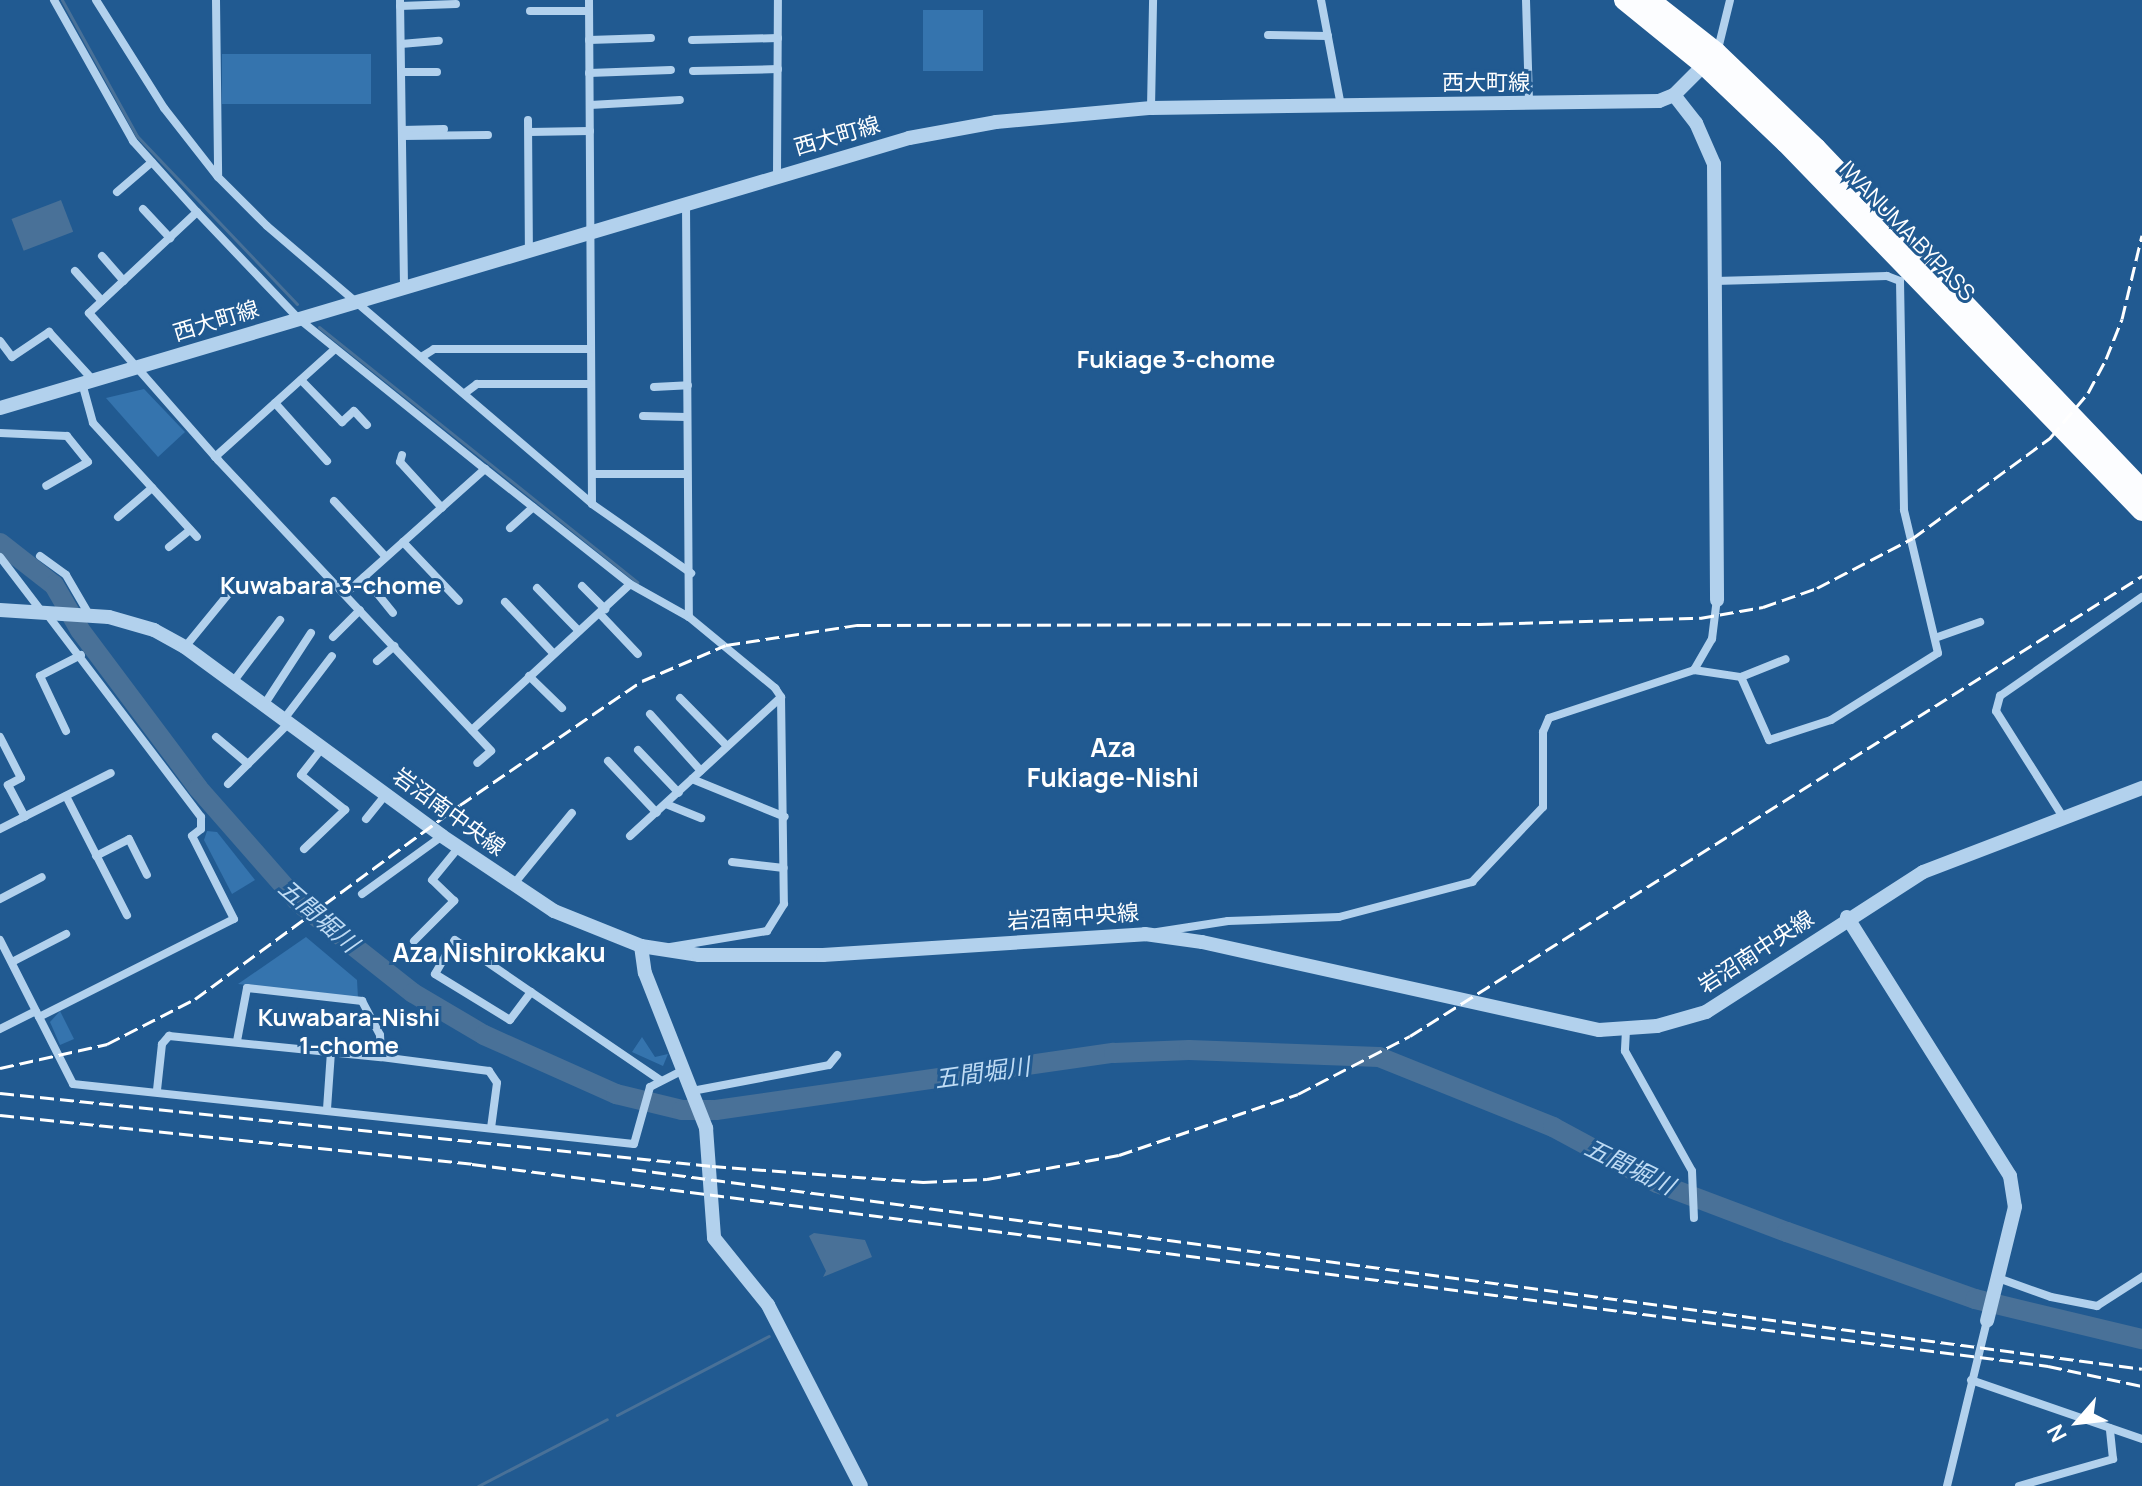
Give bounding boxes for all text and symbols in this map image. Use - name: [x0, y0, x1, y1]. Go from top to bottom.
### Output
- street label: 西大町線: [1442, 70, 1530, 96]
- street label: 西大町線: [791, 111, 883, 161]
- street label: IWANUMA BYPASS: [1834, 156, 1980, 306]
- street label: 西大町線: [170, 296, 262, 346]
- district label: Fukiage 3-chome: [1077, 345, 1275, 373]
- district label: Kuwabara 3-chome: [220, 571, 442, 599]
- district label: Aza Fukiage-Nishi: [1027, 732, 1199, 794]
- street label: 岩沼南中央線: [388, 763, 510, 861]
- water label: 五間堀川: [273, 873, 365, 957]
- street label: 岩沼南中央線: [1006, 899, 1140, 935]
- street label: 岩沼南中央線: [1693, 905, 1819, 999]
- district label: Aza Nishirokkaku: [392, 937, 606, 969]
- district label: Kuwabara-Nishi 1-chome: [258, 1003, 440, 1059]
- water label: 五間堀川: [932, 1051, 1032, 1093]
- water label: 五間堀川: [1581, 1132, 1679, 1200]
- north arrow: [2038, 1382, 2118, 1462]
- text: N: [2040, 1419, 2074, 1447]

